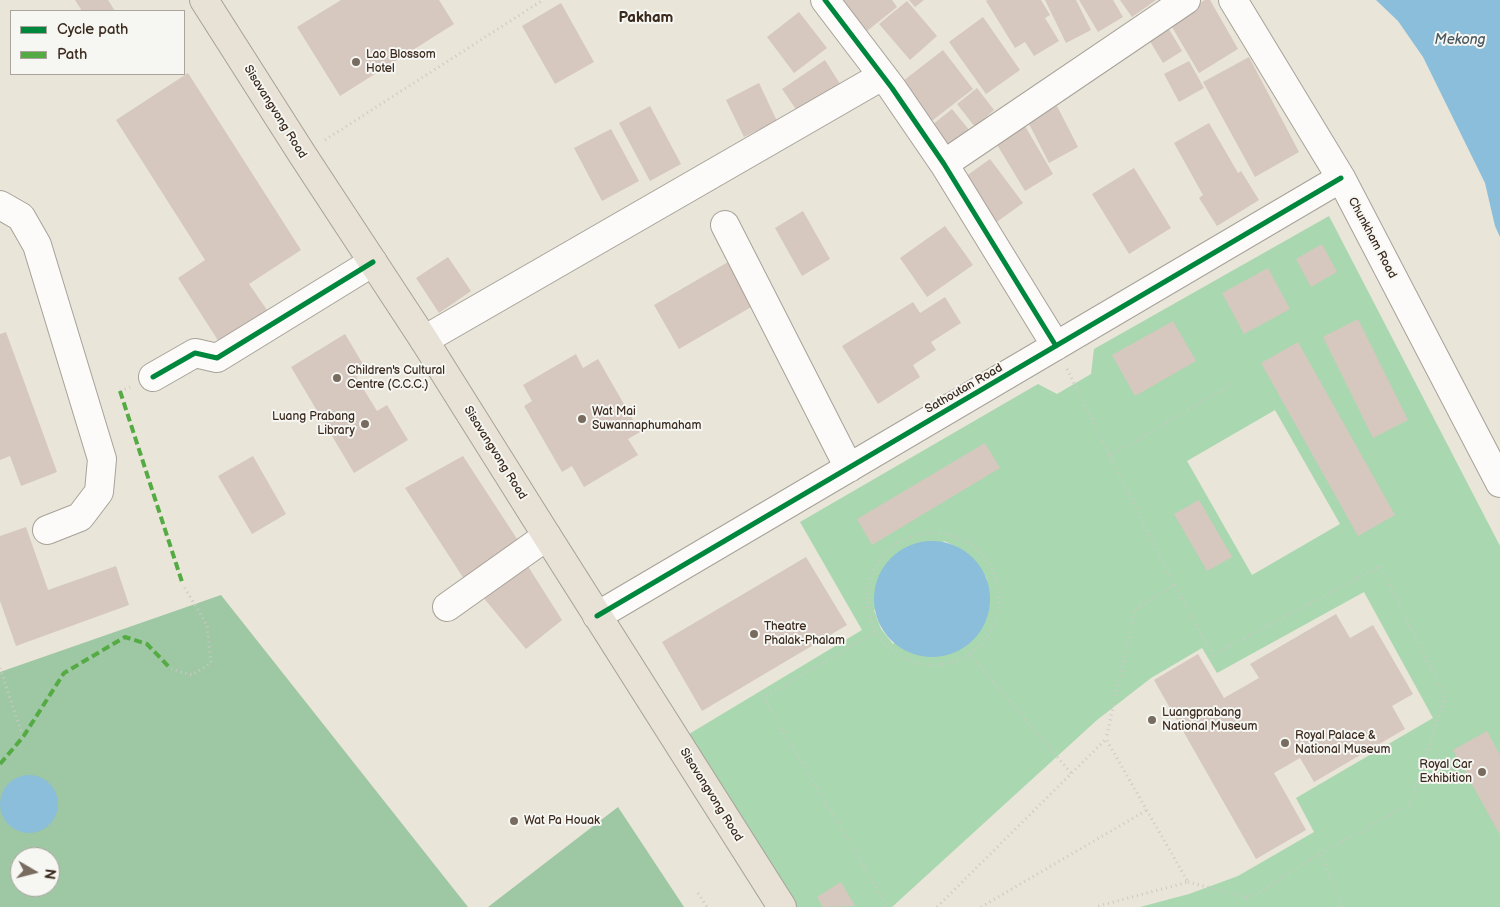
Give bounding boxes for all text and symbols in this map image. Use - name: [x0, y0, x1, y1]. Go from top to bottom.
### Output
- district label: Pakham: [619, 9, 673, 27]
- legend: [10, 10, 185, 75]
- text: Cycle path: [57, 20, 128, 39]
- water label: Mekong: [1435, 32, 1485, 48]
- text: Path: [57, 45, 87, 64]
- place label: Lao Blossom Hotel: [366, 48, 436, 76]
- marker: Lao Blossom Hotel: [350, 56, 362, 68]
- street label: Sisavangvong Road: [240, 63, 310, 161]
- street label: Chunkham Road: [1345, 195, 1399, 281]
- street label: Sathoutan Road: [923, 361, 1005, 417]
- place label: Children's Cultural Centre (C.C.C.): [347, 364, 445, 392]
- marker: Children's Cultural Centre (C.C.C.): [331, 372, 343, 384]
- street label: Sisavangvong Road: [460, 404, 530, 502]
- place label: Wat Mai Suwannaphumaham: [592, 405, 701, 433]
- place label: Luang Prabang Library: [272, 410, 355, 438]
- marker: Wat Mai Suwannaphumaham: [576, 413, 588, 425]
- marker: Luang Prabang Library: [359, 418, 371, 430]
- place label: Theatre Phalak-Phalam: [764, 620, 845, 648]
- marker: Theatre Phalak-Phalam: [748, 628, 760, 640]
- place label: Luangprabang National Museum: [1162, 706, 1257, 734]
- marker: Luangprabang National Museum: [1146, 714, 1158, 726]
- place label: Royal Palace & National Museum: [1295, 729, 1390, 757]
- marker: Royal Palace & National Museum: [1279, 737, 1291, 749]
- street label: Sisavangvong Road: [676, 746, 746, 844]
- place label: Royal Car Exhibition: [1419, 758, 1472, 786]
- marker: Royal Car Exhibition: [1476, 766, 1488, 778]
- place label: Wat Pa Houak: [524, 814, 600, 828]
- marker: Wat Pa Houak: [508, 815, 520, 827]
- north arrow: [10, 847, 60, 897]
- text: N: [40, 868, 59, 880]

